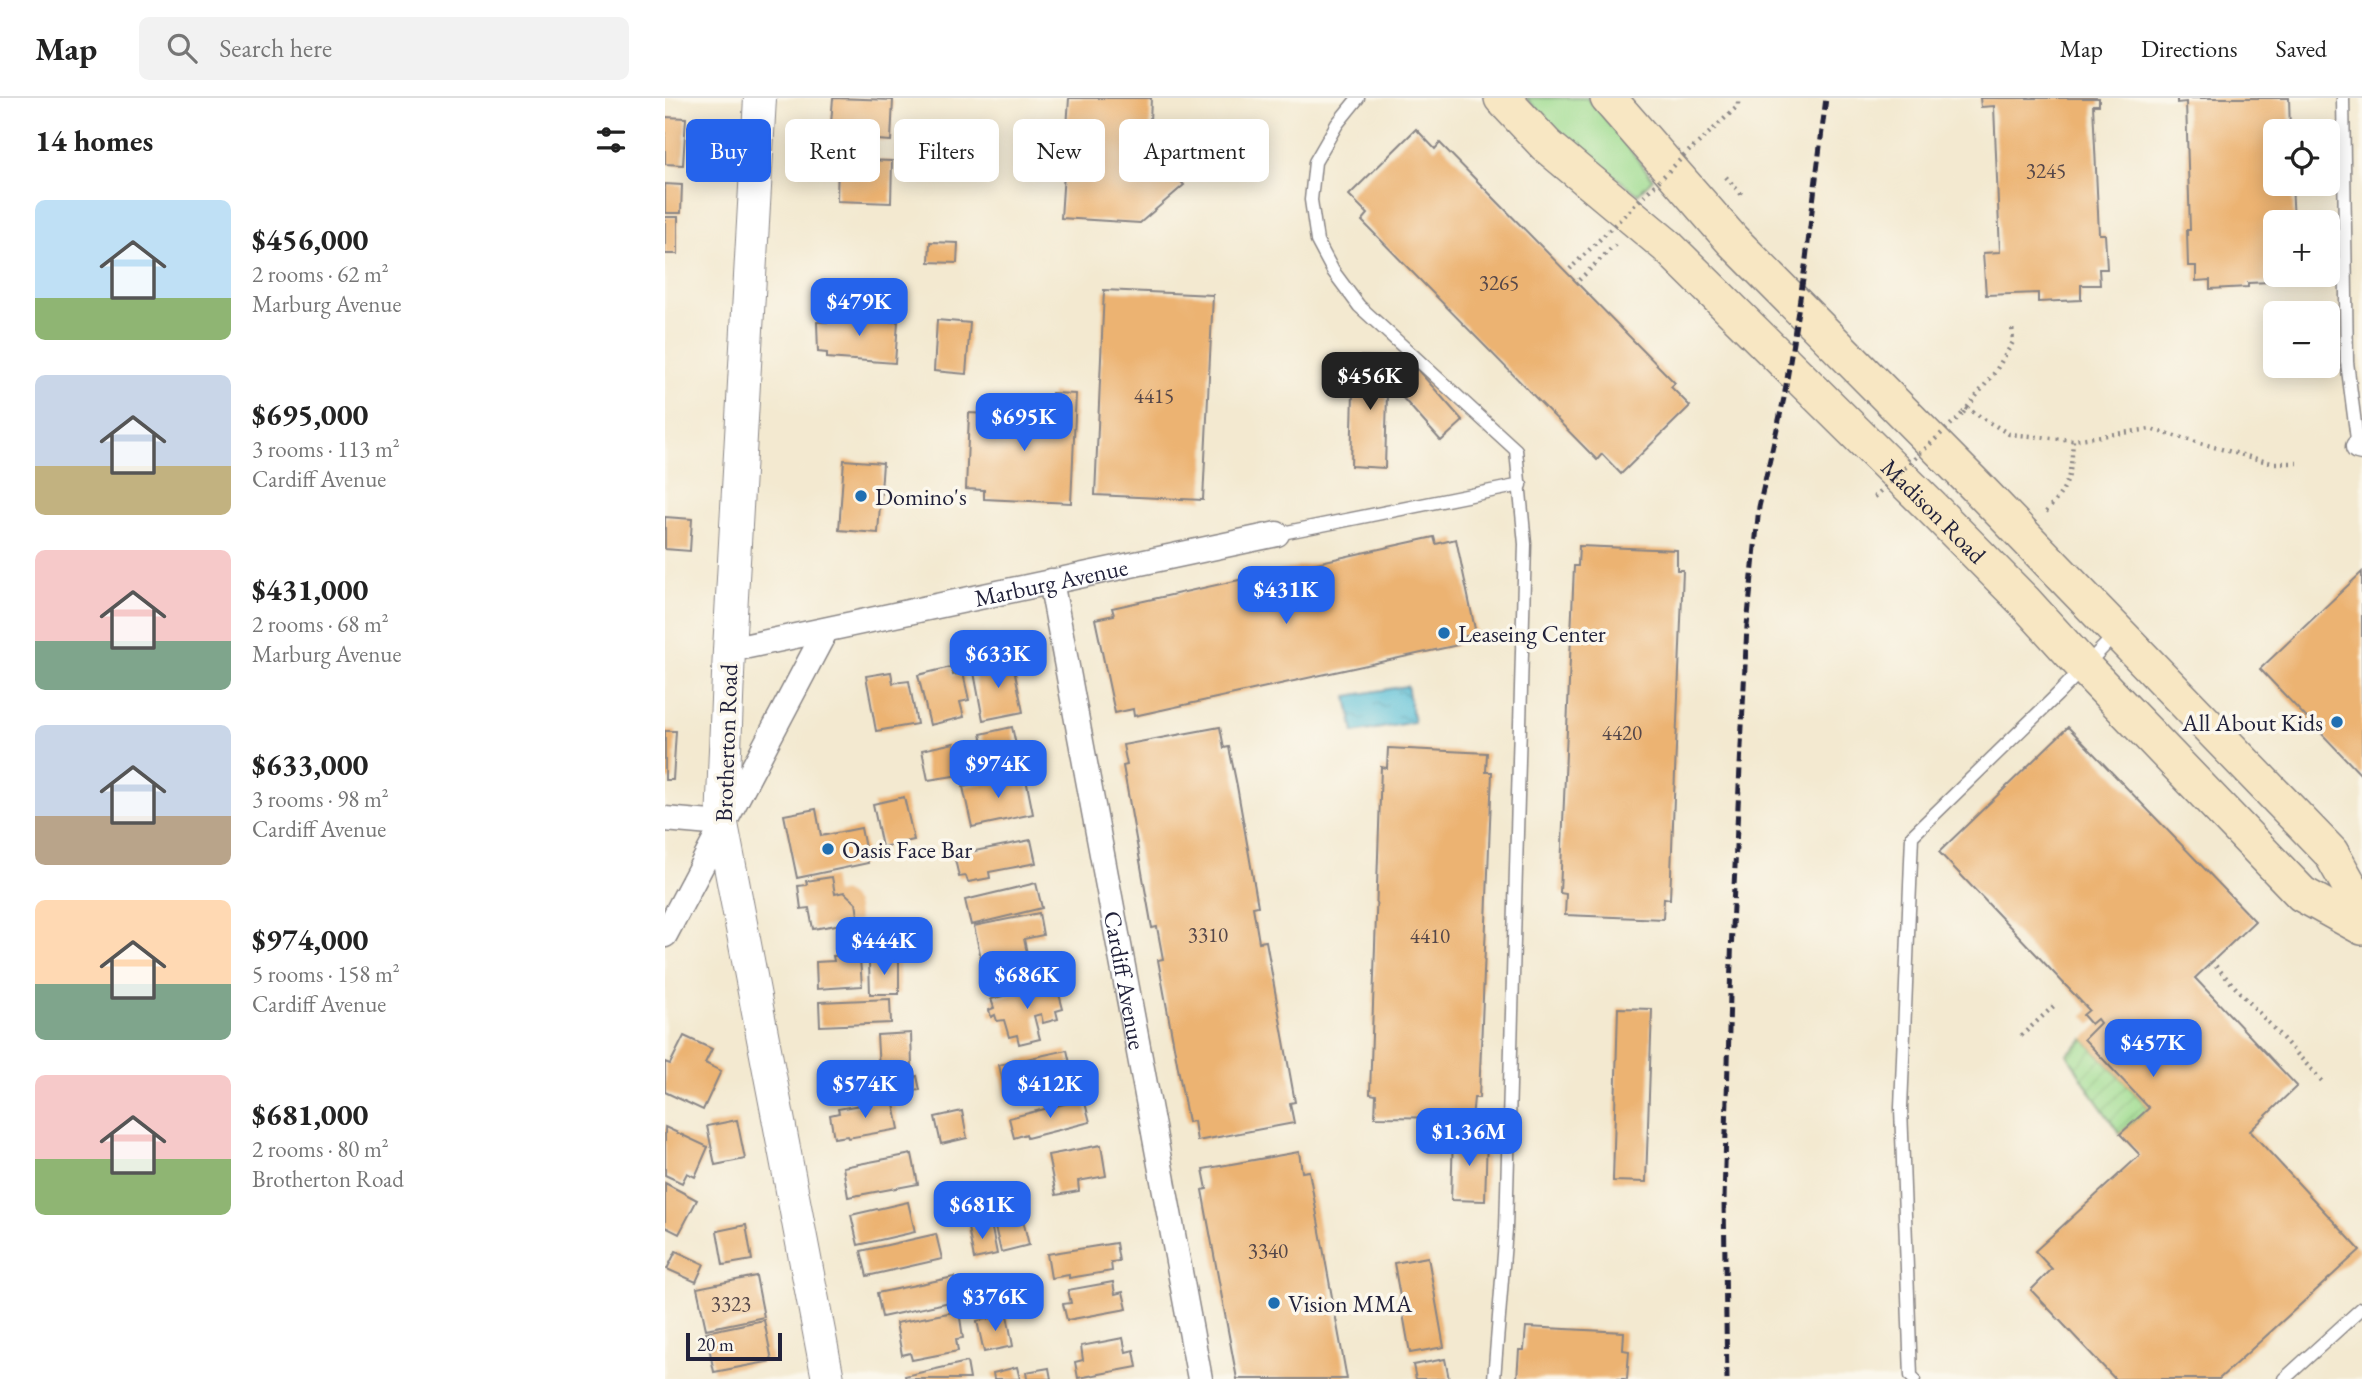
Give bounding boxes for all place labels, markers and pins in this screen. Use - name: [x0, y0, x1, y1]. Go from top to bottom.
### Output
- pin: $479K: [810, 278, 908, 338]
- pin: $456K: [1321, 352, 1419, 412]
- pin: $695K: [975, 394, 1073, 453]
- place label: Domino's: [875, 481, 967, 512]
- marker: Domino's: [853, 488, 869, 504]
- pin: $431K: [1237, 566, 1335, 626]
- place label: Leaseing Center: [1458, 618, 1606, 649]
- marker: Leaseing Center: [1436, 625, 1452, 641]
- pin: $633K: [949, 630, 1047, 690]
- place label: All About Kids: [2181, 707, 2323, 738]
- marker: All About Kids: [2329, 714, 2345, 730]
- pin: $974K: [949, 740, 1047, 800]
- place label: Oasis Face Bar: [842, 834, 972, 865]
- marker: Oasis Face Bar: [820, 841, 836, 857]
- pin: $444K: [835, 918, 933, 977]
- pin: $686K: [978, 951, 1076, 1011]
- pin: $457K: [2104, 1020, 2202, 1079]
- pin: $574K: [816, 1060, 914, 1120]
- pin: $412K: [1001, 1060, 1099, 1120]
- pin: $1.36M: [1412, 1108, 1526, 1168]
- pin: $681K: [933, 1182, 1031, 1241]
- pin: $376K: [946, 1274, 1044, 1333]
- place label: Vision MMA: [1288, 1288, 1413, 1319]
- marker: Vision MMA: [1266, 1295, 1282, 1311]

